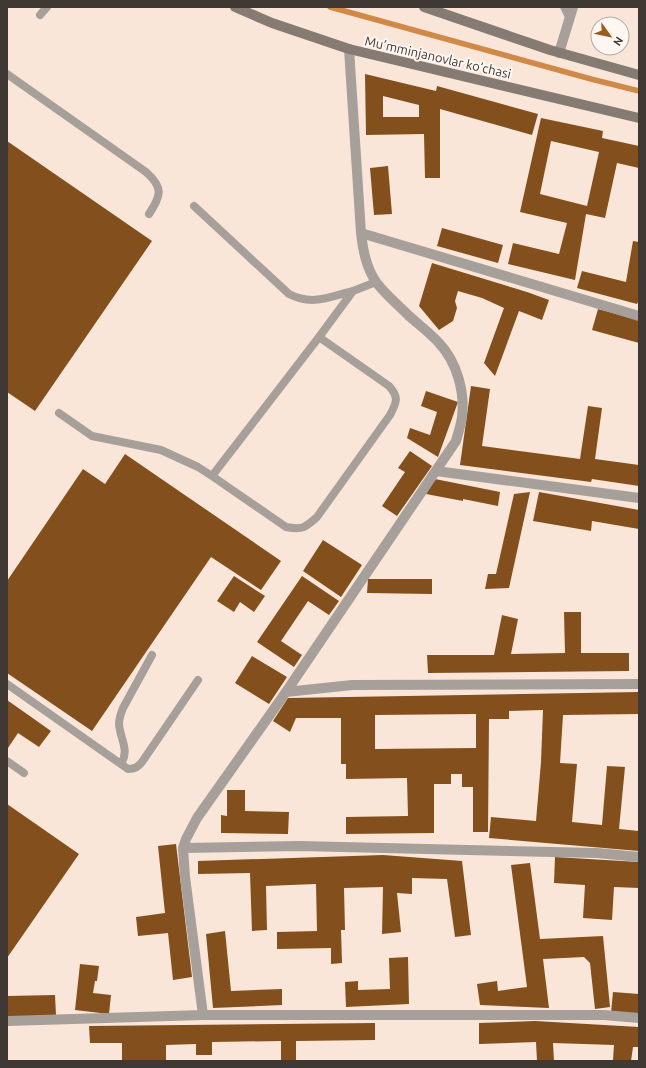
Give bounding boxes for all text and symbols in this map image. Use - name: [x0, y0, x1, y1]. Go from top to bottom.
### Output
- north arrow: [590, 16, 630, 56]
- street label: Mu’mminjanovlar ko‘chasi: [364, 33, 512, 81]
- text: N: [611, 35, 626, 48]

